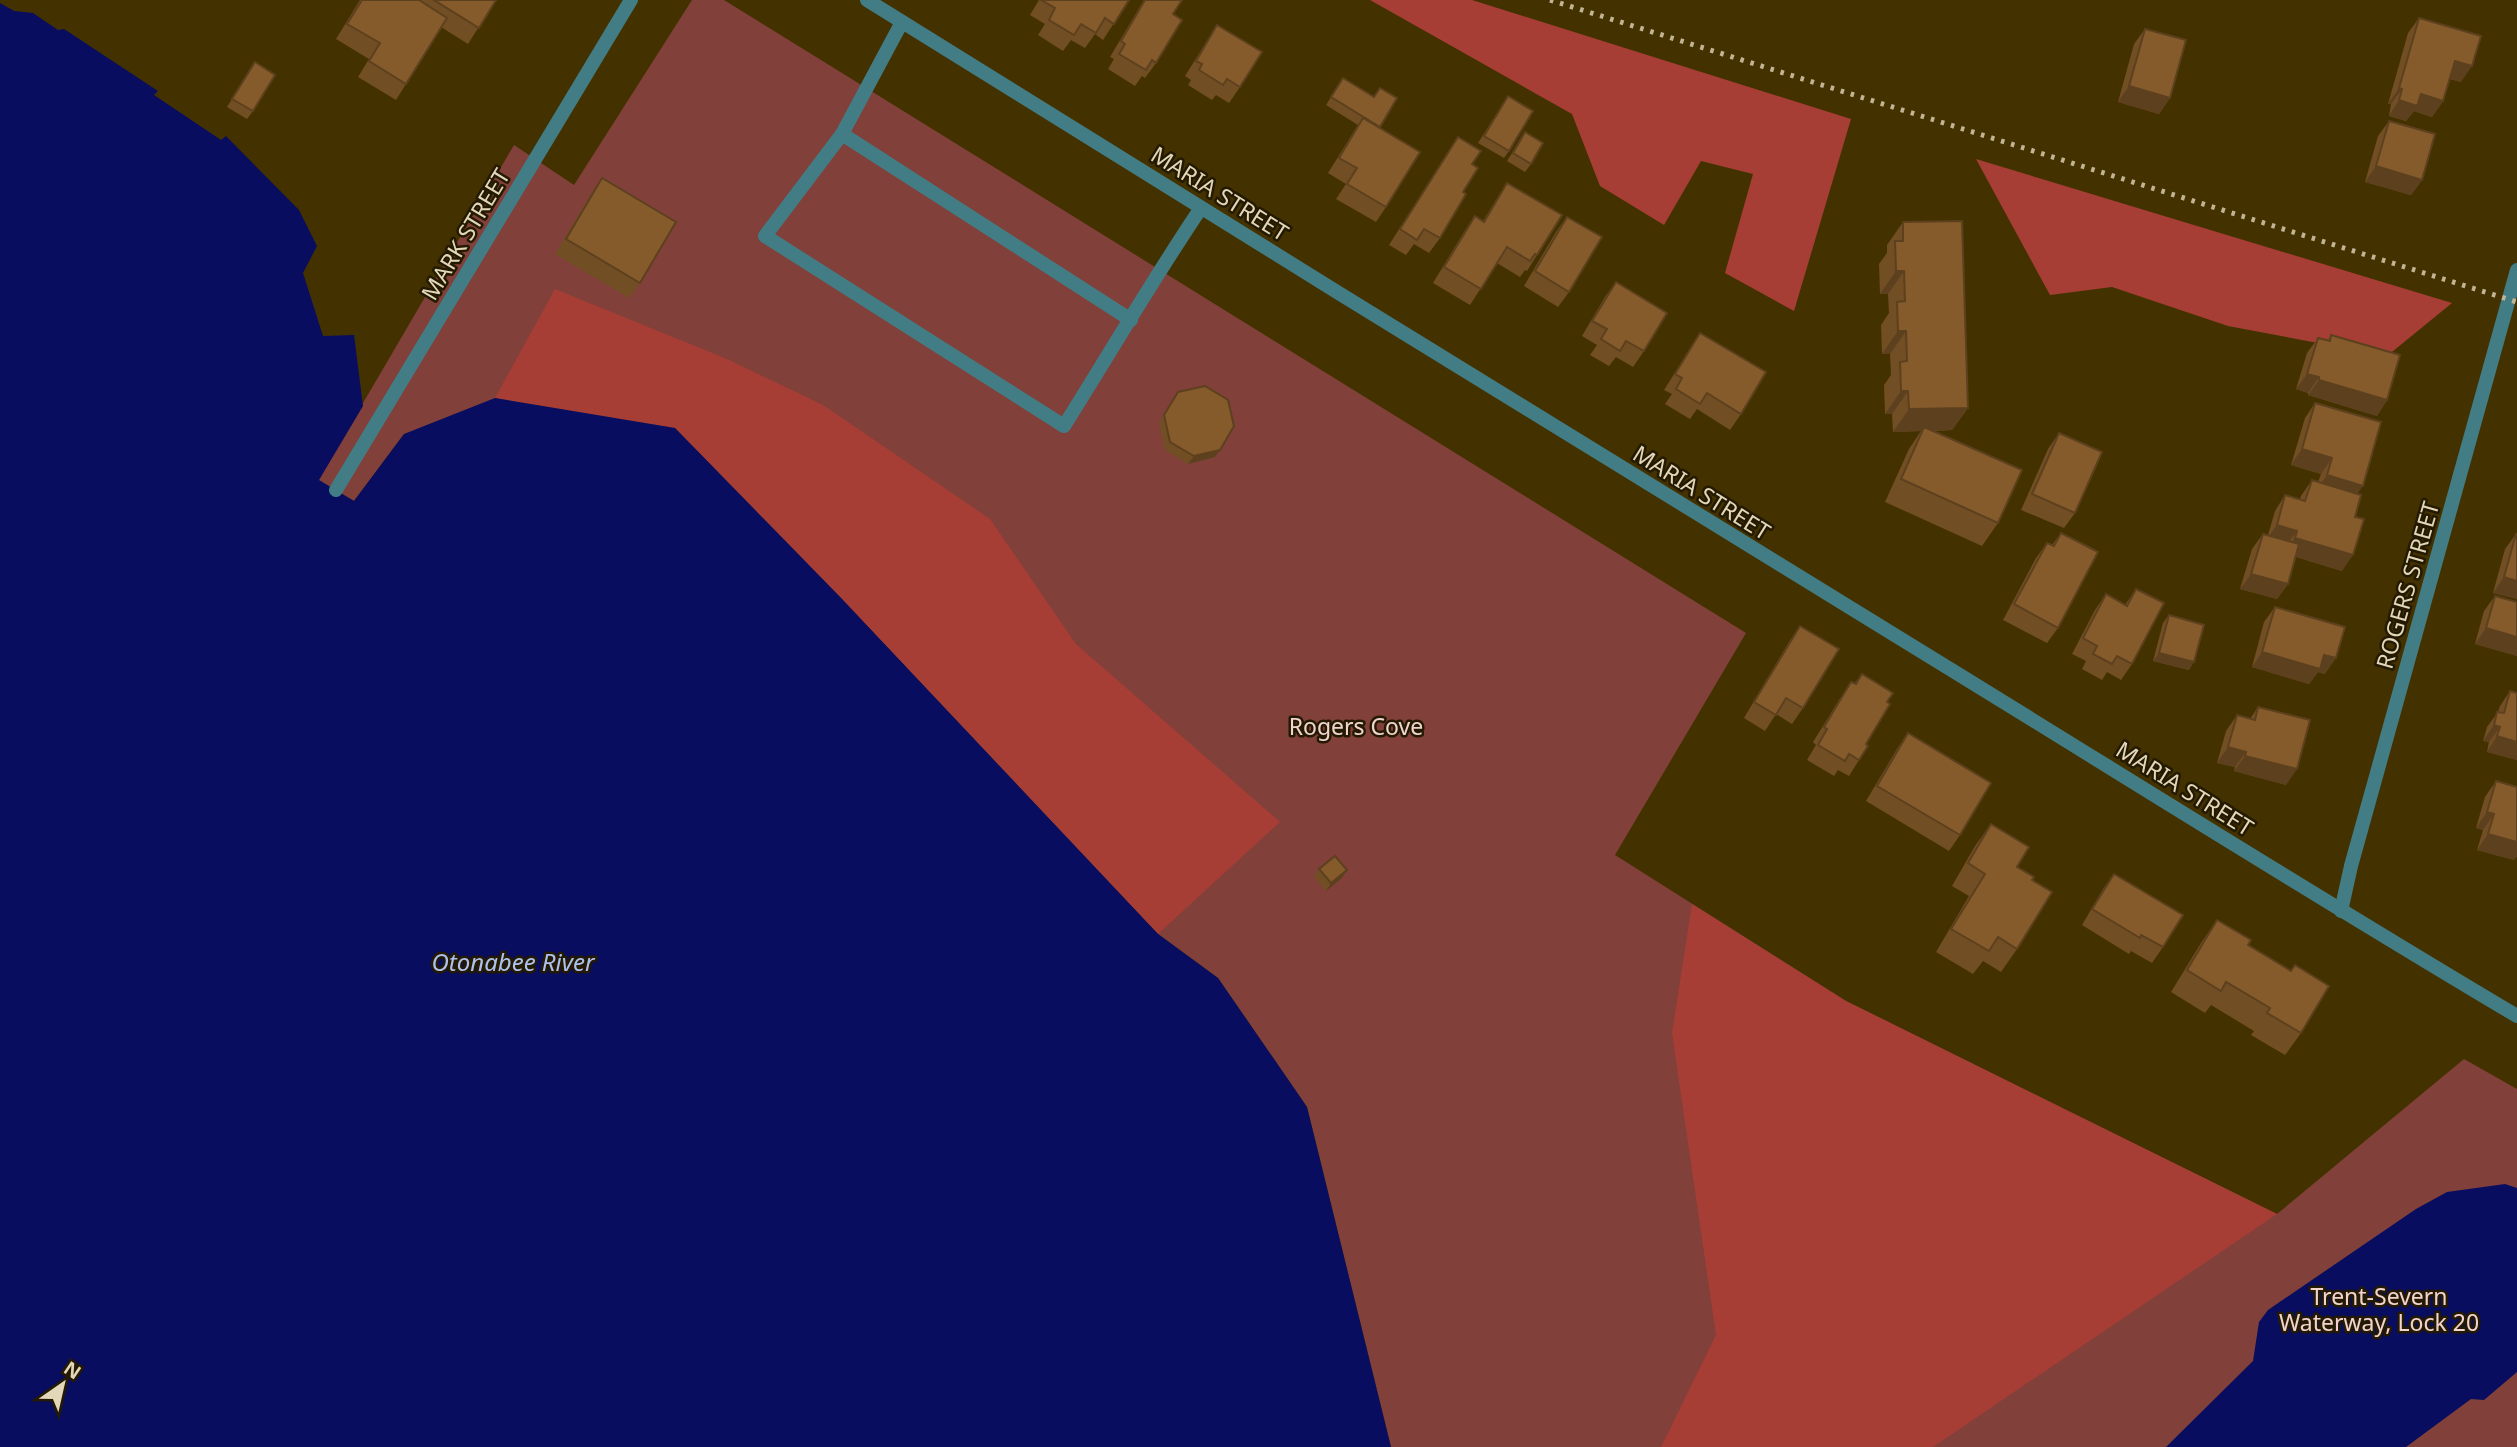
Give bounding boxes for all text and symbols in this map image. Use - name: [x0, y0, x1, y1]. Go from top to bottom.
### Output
- street label: MARIA STREET: [1145, 138, 1295, 248]
- street label: MARK STREET: [413, 162, 517, 306]
- street label: MARIA STREET: [1627, 437, 1777, 547]
- street label: ROGERS STREET: [2368, 497, 2446, 672]
- park label: Rogers Cove: [1289, 710, 1423, 742]
- street label: MARIA STREET: [2110, 733, 2260, 843]
- water label: Otonabee River: [431, 945, 596, 978]
- park label: Trent-Severn Waterway, Lock 20: [2279, 1280, 2479, 1338]
- north arrow: [28, 1349, 98, 1419]
- text: N: [59, 1355, 86, 1385]

